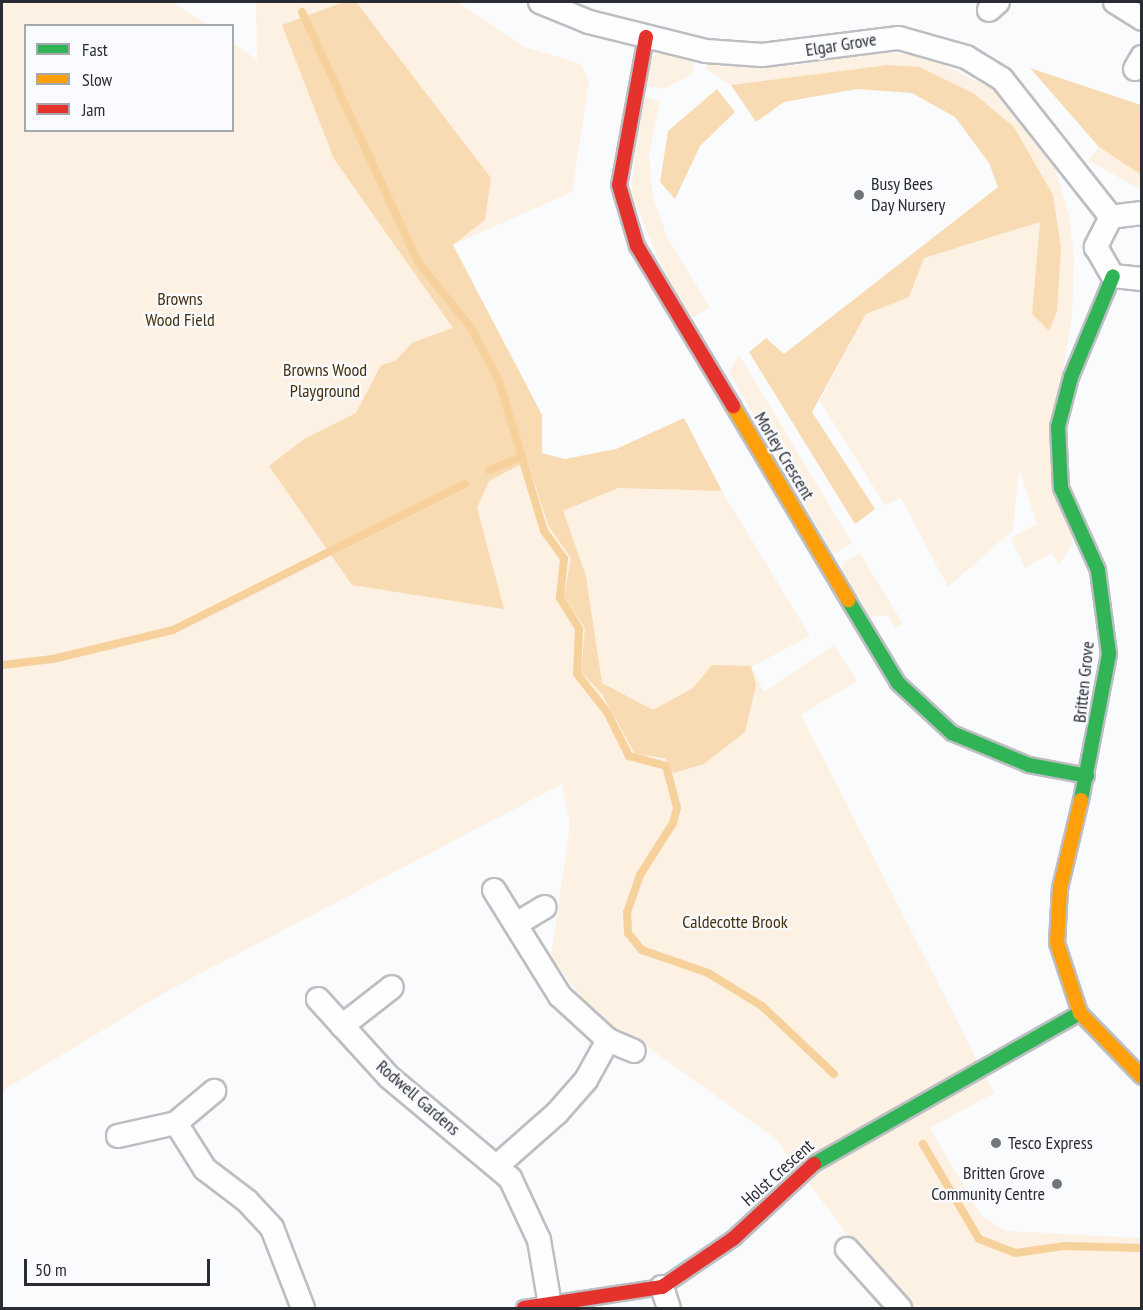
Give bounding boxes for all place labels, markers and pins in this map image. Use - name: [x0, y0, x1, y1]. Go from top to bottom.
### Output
- place label: Busy Bees Day Nursery: [871, 174, 946, 216]
- marker: Busy Bees Day Nursery: [852, 188, 866, 202]
- place label: Tesco Express: [1008, 1132, 1093, 1154]
- marker: Tesco Express: [989, 1136, 1003, 1150]
- place label: Britten Grove Community Centre: [931, 1163, 1045, 1206]
- marker: Britten Grove Community Centre: [1050, 1177, 1064, 1191]

